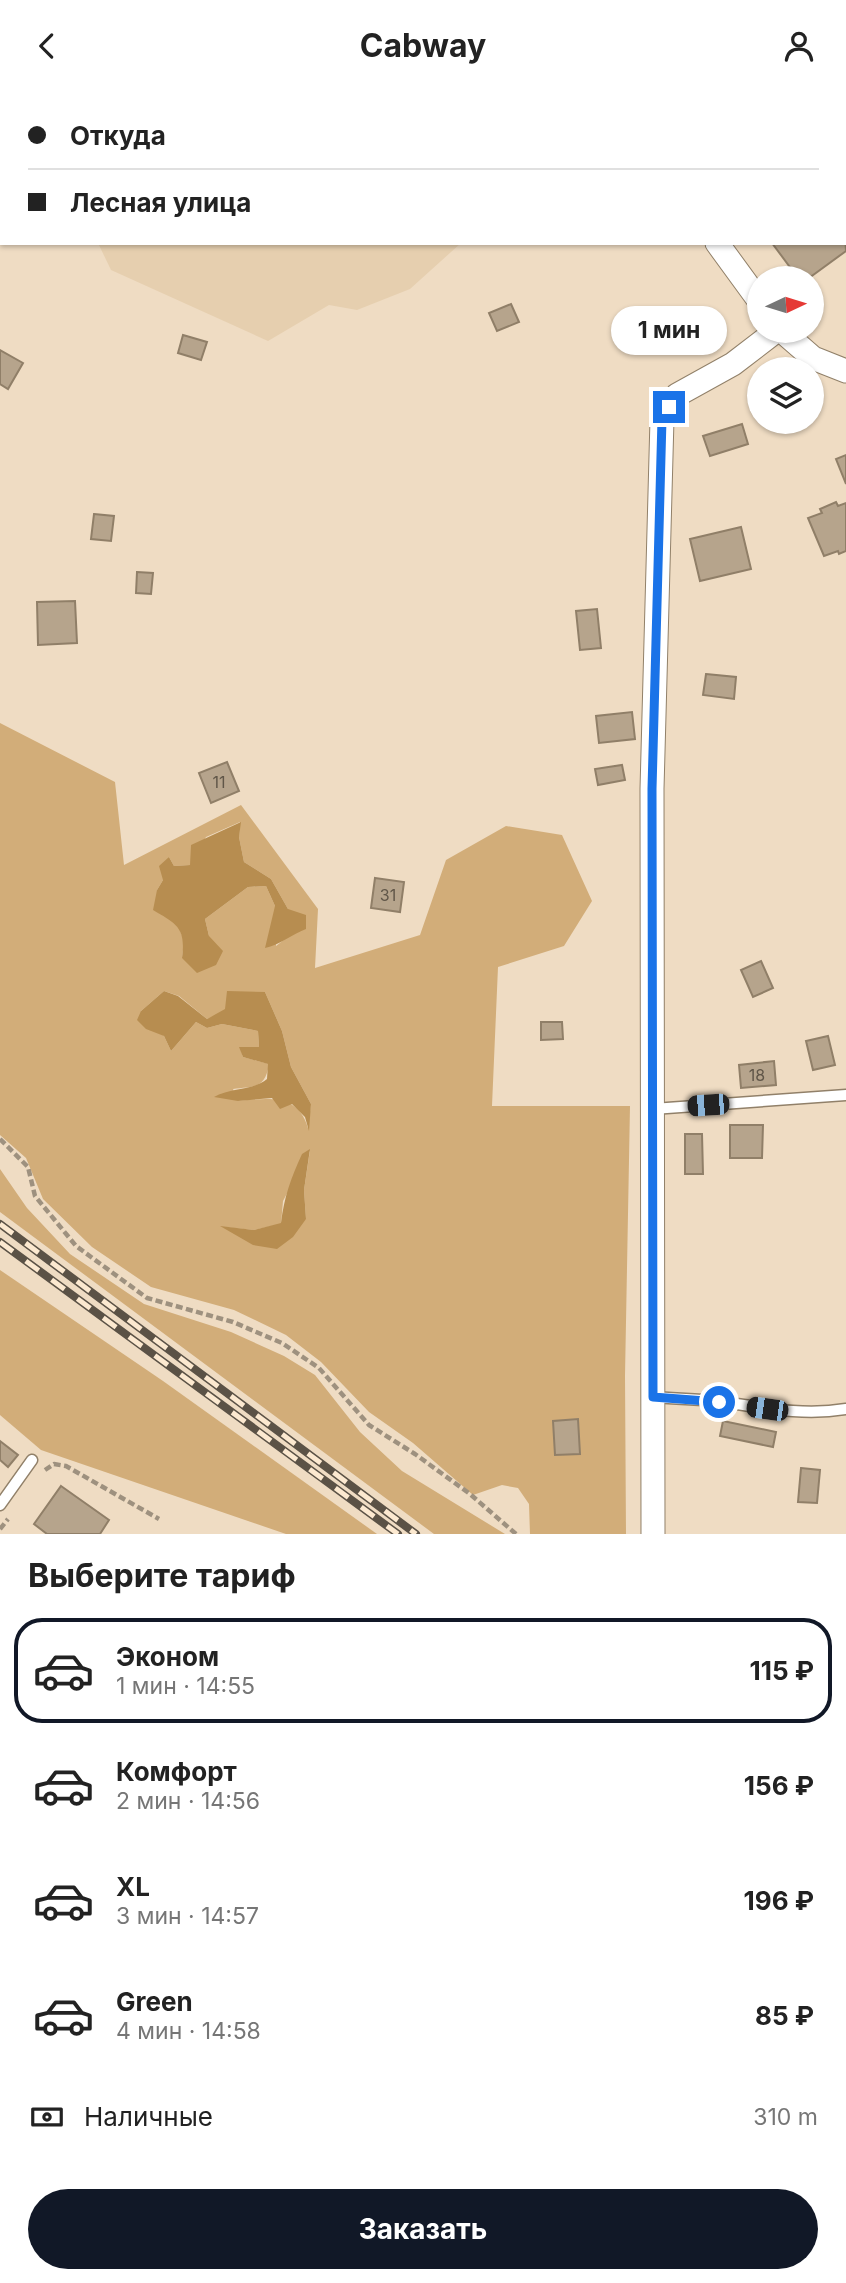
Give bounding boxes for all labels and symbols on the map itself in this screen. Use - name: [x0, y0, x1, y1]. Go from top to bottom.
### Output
- north arrow: [747, 266, 824, 343]
- callout: 1 мин: [611, 306, 727, 355]
- route end: [653, 391, 685, 423]
- house number: 11: [212, 772, 226, 792]
- house number: 31: [380, 885, 396, 905]
- house number: 18: [749, 1065, 765, 1085]
- car: [687, 1093, 730, 1117]
- route start: [703, 1386, 735, 1418]
- car: [745, 1396, 790, 1422]

